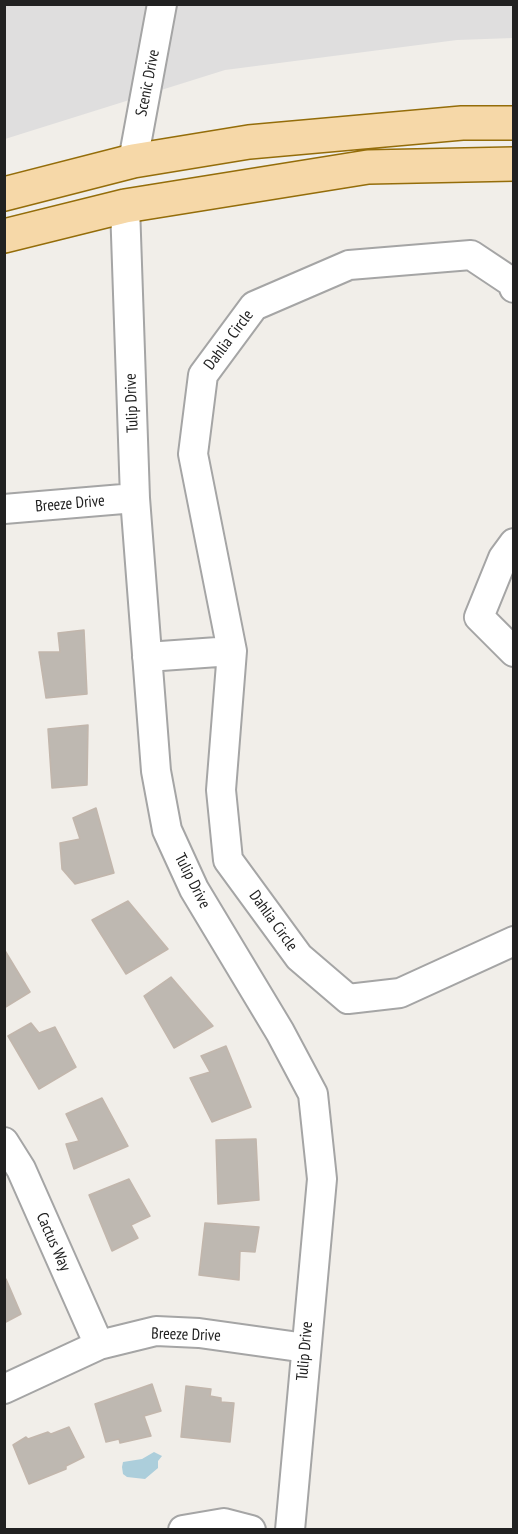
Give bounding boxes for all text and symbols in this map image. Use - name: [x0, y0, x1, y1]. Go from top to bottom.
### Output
- street label: Scenic Drive: [132, 48, 164, 118]
- street label: Dahlia Circle: [200, 306, 258, 374]
- street label: Tulip Drive: [121, 373, 143, 433]
- street label: Breeze Drive: [35, 491, 105, 517]
- street label: Tulip Drive: [170, 850, 214, 912]
- street label: Dahlia Circle: [245, 887, 301, 955]
- street label: Cactus Way: [32, 1210, 74, 1274]
- street label: Tulip Drive: [293, 1321, 317, 1381]
- street label: Breeze Drive: [151, 1324, 221, 1346]

